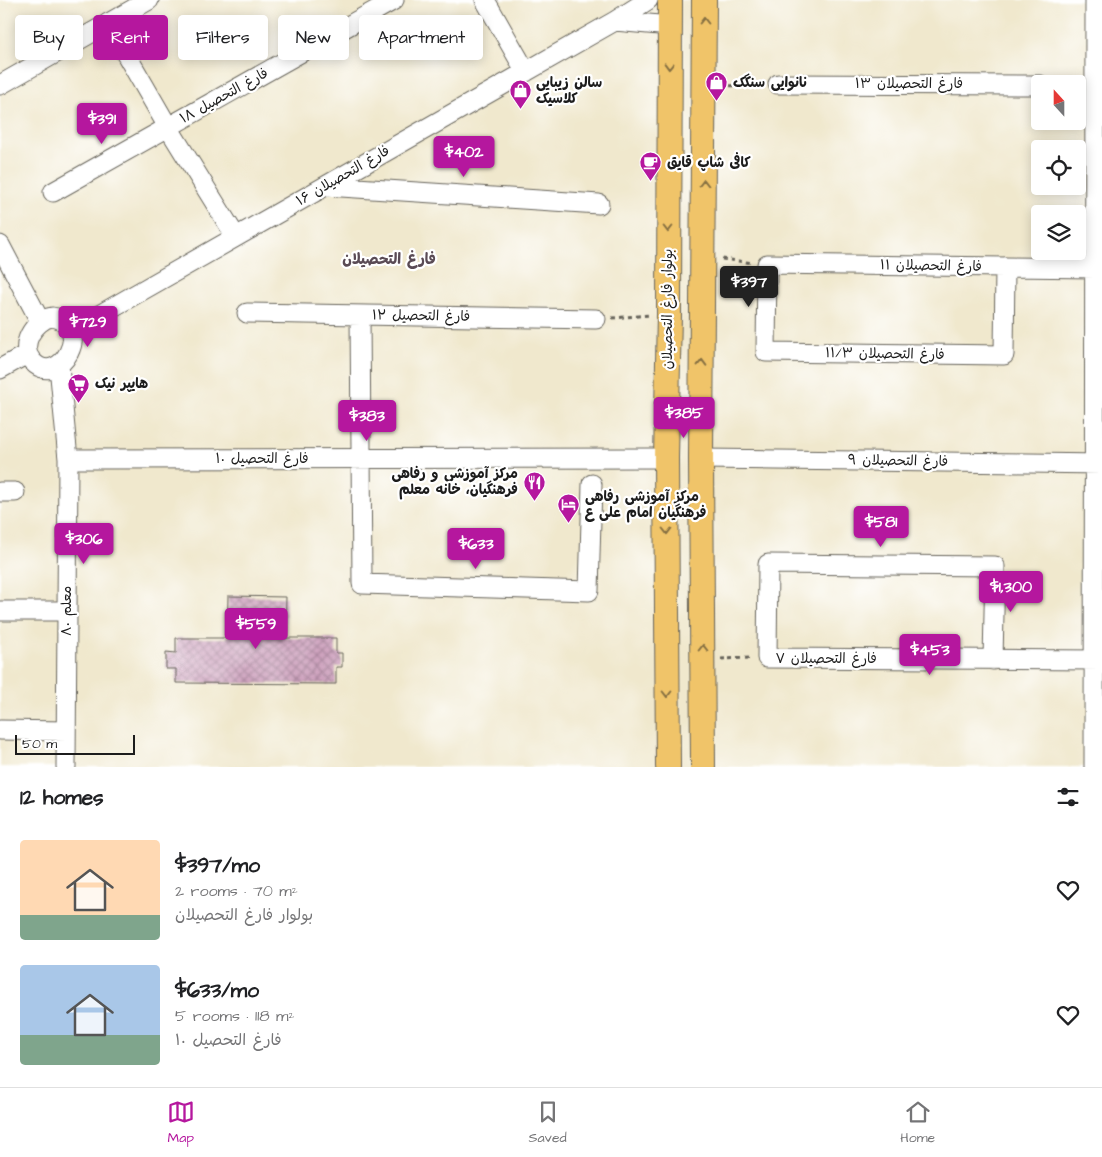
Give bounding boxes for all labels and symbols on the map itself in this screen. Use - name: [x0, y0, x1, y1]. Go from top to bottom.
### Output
- one-way arrow: [699, 17, 709, 24]
- one-way arrow: [664, 62, 674, 70]
- street label: فارغ التحصیل ۱۸: [176, 63, 272, 129]
- shop icon: نانوایی سنگک: [705, 71, 729, 102]
- place label: سالن زیبایی کلاسیک: [536, 73, 602, 109]
- place label: نانوایی سنگک: [733, 73, 808, 93]
- street label: فارغ التحصیلان ۱۳: [855, 74, 963, 94]
- north arrow: [1031, 75, 1086, 130]
- shop icon: سالن زیبایی کلاسیک: [508, 79, 532, 110]
- pin: $391: [72, 102, 132, 145]
- pin: $402: [434, 136, 494, 178]
- street label: فارغ التحصیلان ۱۶: [292, 141, 394, 211]
- cafe icon: کافی شاپ قایق: [639, 151, 663, 182]
- place label: کافی شاپ قایق: [667, 152, 751, 173]
- one-way arrow: [699, 179, 709, 187]
- one-way arrow: [663, 225, 673, 233]
- district label: فارغ التحصیلان: [342, 249, 436, 270]
- street label: بولوار فارغ التحصیلان: [658, 249, 678, 369]
- street label: فارغ التحصیلان ۱۱: [880, 255, 982, 277]
- pin: $397: [719, 266, 779, 308]
- street label: فارغ التحصیل ۱۲: [372, 305, 470, 327]
- pin: $729: [58, 306, 118, 348]
- street label: فارغ التحصیلان ۱۱/۳: [825, 343, 945, 365]
- one-way arrow: [697, 359, 707, 367]
- supermarket icon: هایپر نیک: [67, 372, 91, 403]
- place label: هایپر نیک: [95, 374, 148, 394]
- pin: $385: [654, 396, 714, 439]
- pin: $383: [337, 400, 397, 442]
- street label: فارغ التحصیل ۱۰: [215, 449, 309, 469]
- street label: فارغ التحصیلان ۹: [848, 450, 948, 472]
- place label: مرکز آموزشی و رفاهی فرهنگیان، خانه معلم: [391, 464, 518, 500]
- restaurant icon: مرکز آموزشی و رفاهی فرهنگیان، خانه معلم: [522, 470, 546, 501]
- place label: مرکز آموزشی رفاهی فرهنگیان امام علی ع: [585, 487, 706, 523]
- hotel icon: مرکز آموزشی رفاهی فرهنگیان امام علی ع: [557, 493, 581, 524]
- pin: $581: [851, 506, 911, 548]
- pin: $306: [54, 522, 114, 565]
- pin: $633: [446, 528, 506, 570]
- one-way arrow: [662, 528, 672, 535]
- pin: $1,300: [970, 570, 1052, 613]
- street label: معلم ۸۰: [57, 586, 77, 636]
- pin: $559: [226, 608, 286, 650]
- pin: $453: [900, 634, 960, 676]
- one-way arrow: [698, 644, 708, 652]
- street label: فارغ التحصیلان ۷: [775, 649, 877, 669]
- one-way arrow: [662, 690, 673, 698]
- scale bar: [15, 732, 135, 755]

